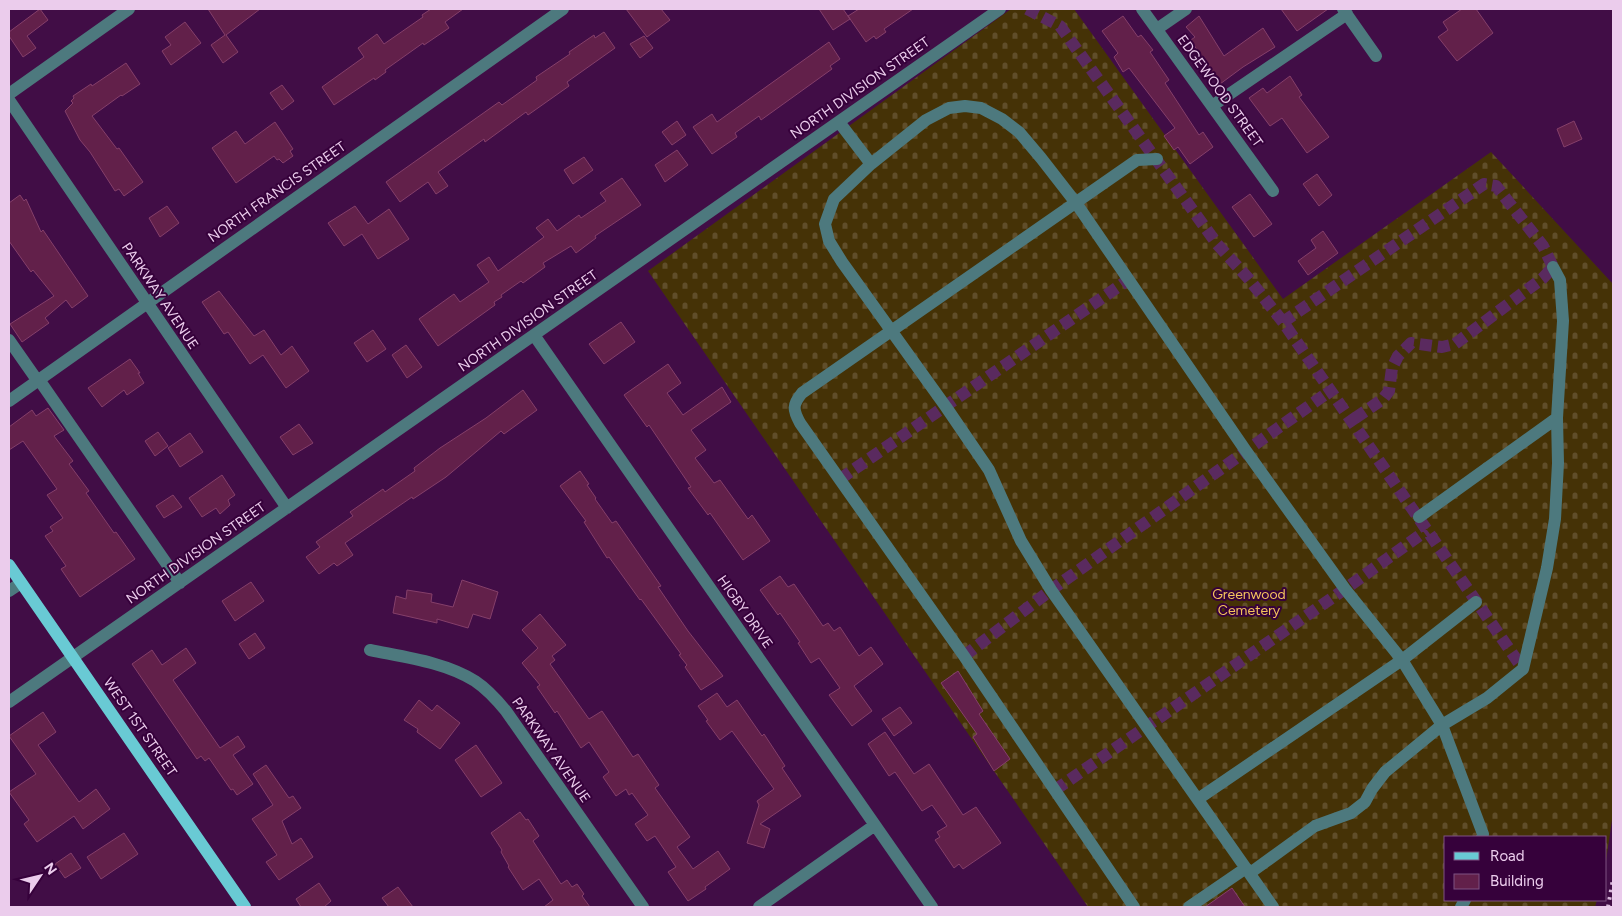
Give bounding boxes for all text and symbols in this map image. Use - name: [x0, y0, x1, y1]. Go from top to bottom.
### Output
- street label: EDGEWOOD STREET: [1174, 32, 1267, 151]
- street label: NORTH DIVISION STREET: [787, 33, 933, 143]
- street label: NORTH FRANCIS STREET: [205, 138, 349, 246]
- street label: PARKWAY AVENUE: [118, 239, 202, 353]
- street label: NORTH DIVISION STREET: [455, 266, 601, 376]
- street label: NORTH DIVISION STREET: [123, 498, 269, 608]
- street label: HIGBY DRIVE: [713, 572, 777, 652]
- park label: Greenwood Cemetery: [1212, 586, 1286, 619]
- street label: WEST 1ST STREET: [100, 674, 181, 780]
- street label: PARKWAY AVENUE: [508, 694, 594, 806]
- legend: [1444, 836, 1607, 901]
- text: Road: [1490, 847, 1525, 865]
- north arrow: [15, 851, 65, 901]
- text: N: [40, 860, 60, 878]
- text: Building: [1490, 872, 1544, 890]

